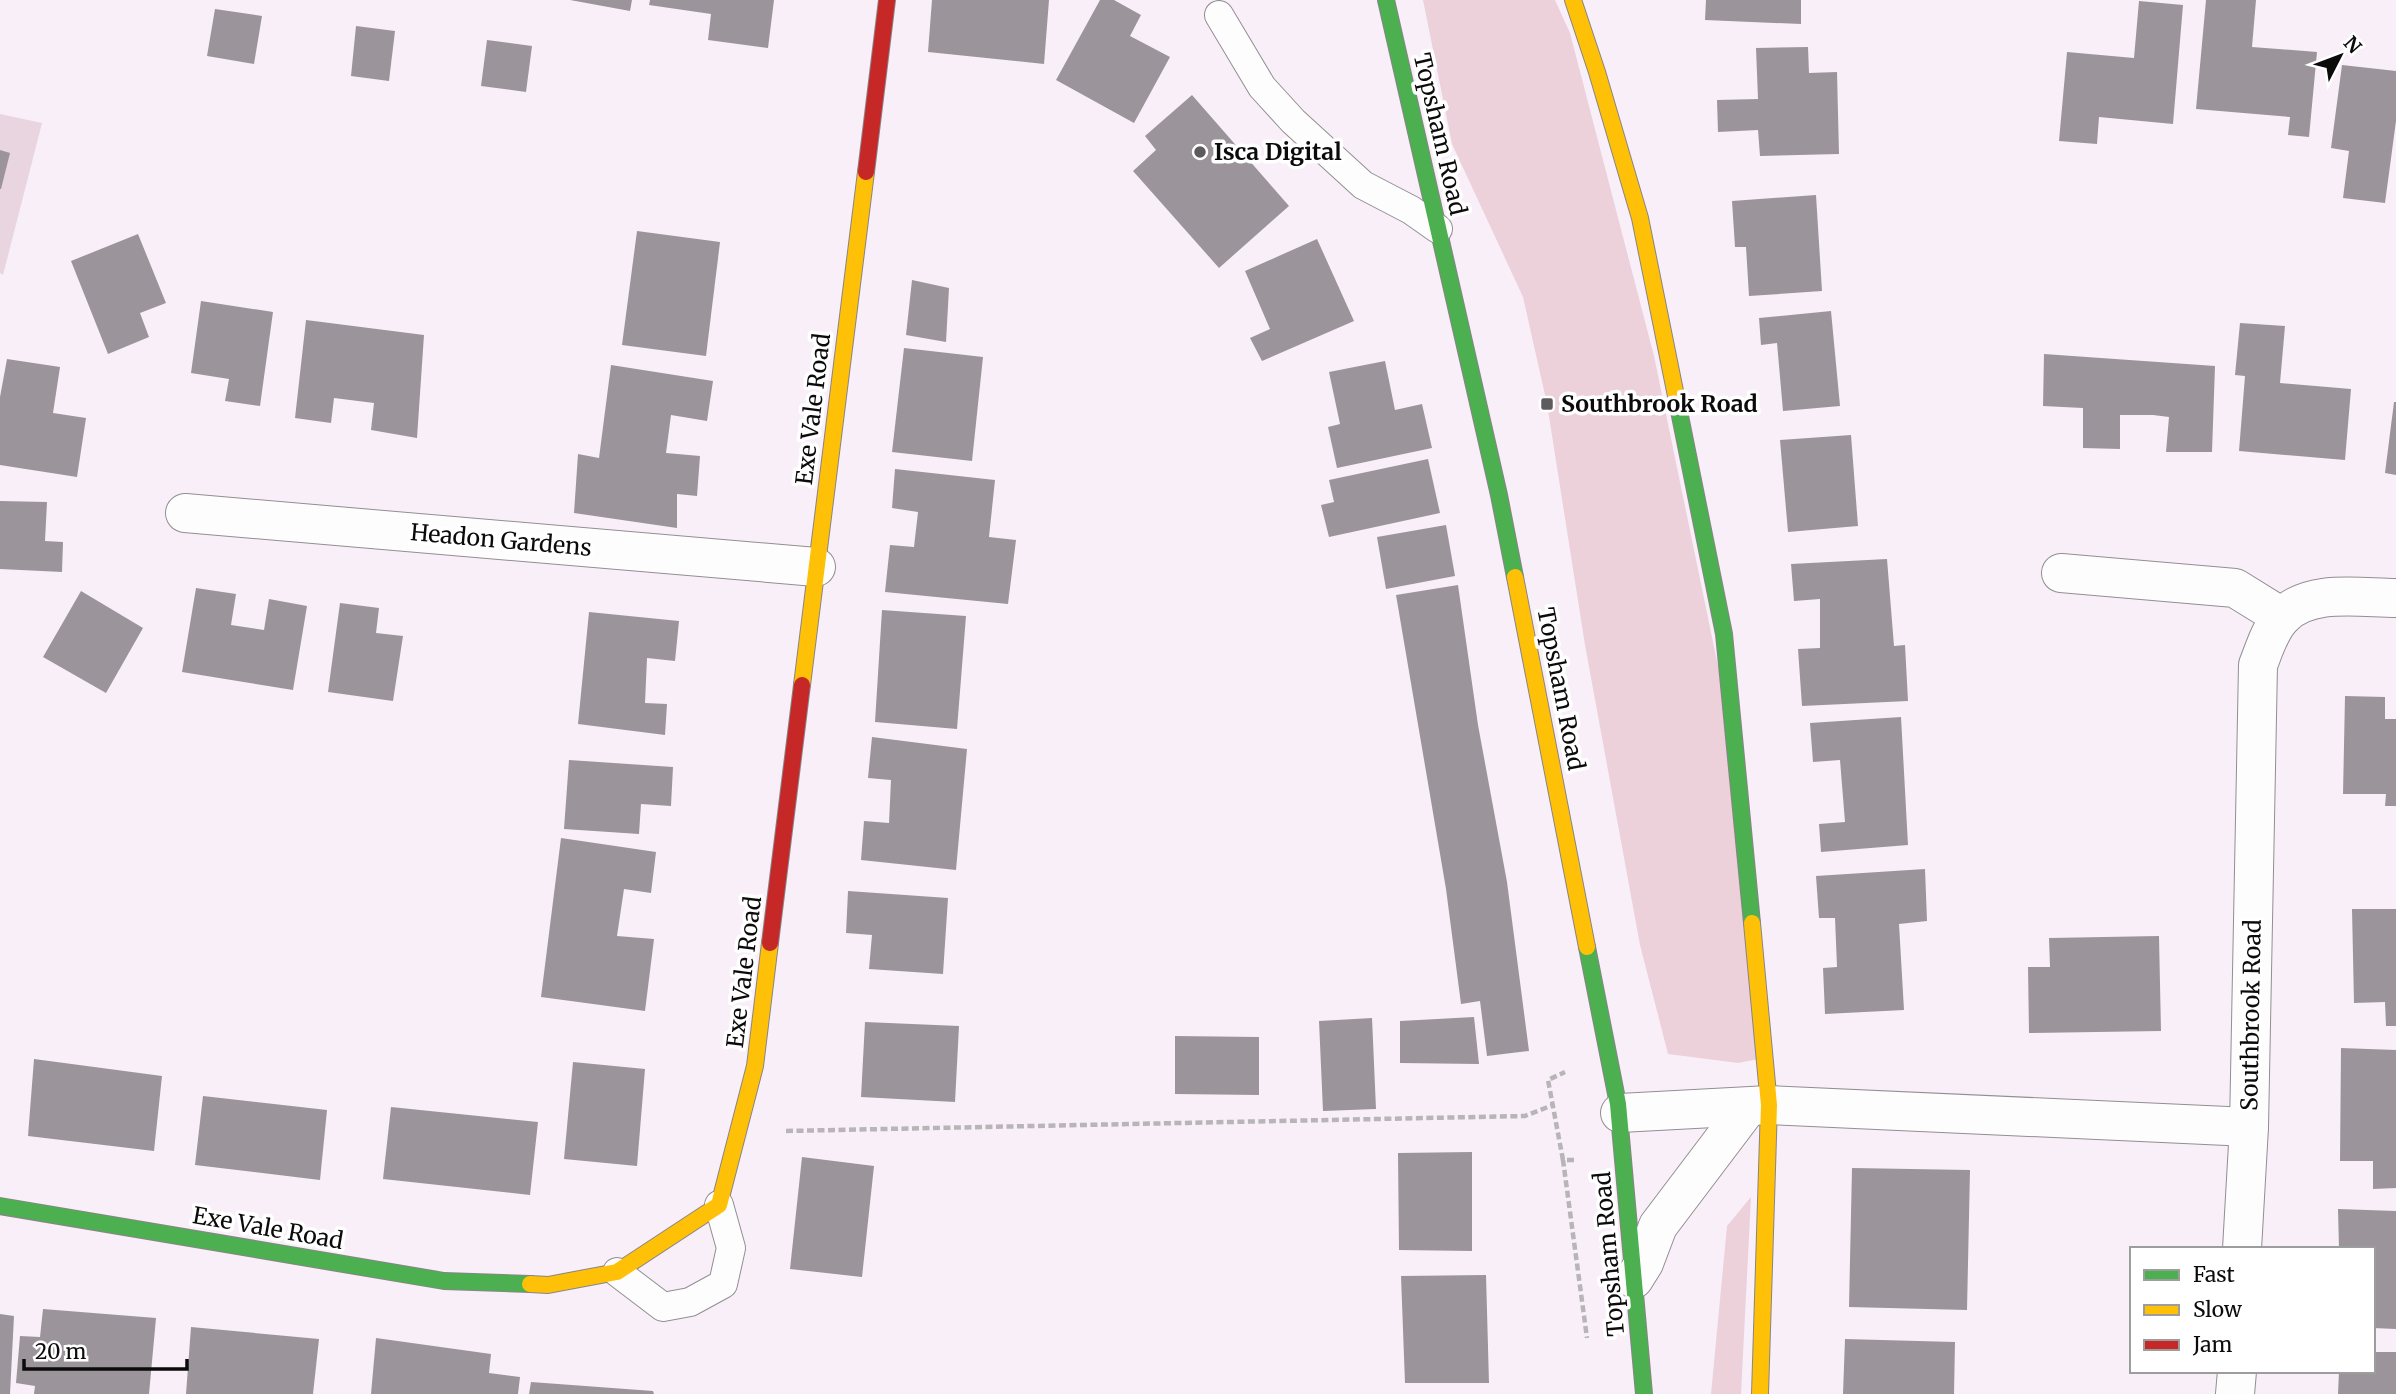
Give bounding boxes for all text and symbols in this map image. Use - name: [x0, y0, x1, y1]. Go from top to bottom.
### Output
- north arrow: [2305, 21, 2375, 91]
- text: N: [2339, 31, 2367, 58]
- street label: Topsham Road: [1408, 50, 1473, 218]
- place label: Isca Digital: [1214, 137, 1342, 166]
- marker: Isca Digital: [1192, 144, 1208, 160]
- street label: Exe Vale Road: [789, 331, 836, 486]
- place label: Southbrook Road: [1561, 389, 1758, 418]
- marker: Southbrook Road: [1539, 396, 1555, 412]
- street label: Headon Gardens: [409, 517, 593, 562]
- street label: Topsham Road: [1531, 605, 1592, 773]
- street label: Exe Vale Road: [720, 894, 767, 1049]
- street label: Southbrook Road: [2234, 919, 2267, 1111]
- street label: Topsham Road: [1587, 1170, 1630, 1338]
- street label: Exe Vale Road: [190, 1200, 346, 1255]
- legend: [2130, 1247, 2375, 1373]
- text: Fast: [2193, 1261, 2235, 1288]
- text: Slow: [2193, 1296, 2242, 1323]
- scale bar: [24, 1328, 187, 1372]
- text: Jam: [2192, 1331, 2232, 1358]
- text: 20 m: [35, 1338, 87, 1365]

